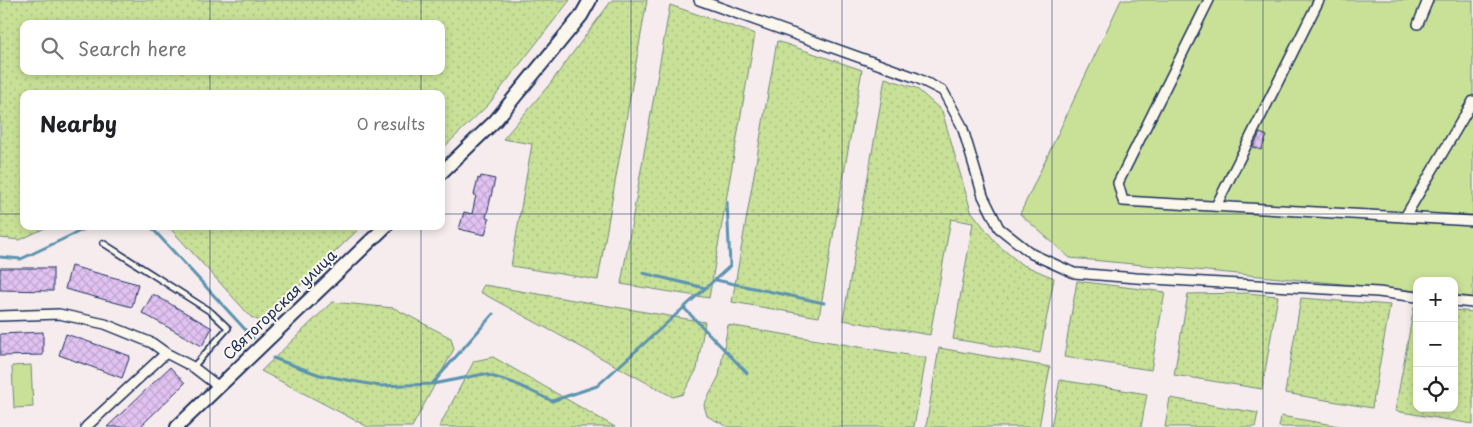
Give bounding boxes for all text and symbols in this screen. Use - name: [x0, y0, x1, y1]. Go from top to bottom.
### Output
- search box: [20, 20, 445, 75]
- icon: search: [38, 34, 66, 62]
- text: Search here: [78, 34, 187, 62]
- text: Nearby: [40, 107, 117, 139]
- text: 0 results: [357, 111, 425, 135]
- street label: Святогорская улица: [217, 243, 342, 365]
- map controls: [1413, 277, 1458, 412]
- button: +: [1413, 277, 1458, 322]
- button: −: [1413, 322, 1458, 367]
- button: locate: [1413, 367, 1458, 412]

